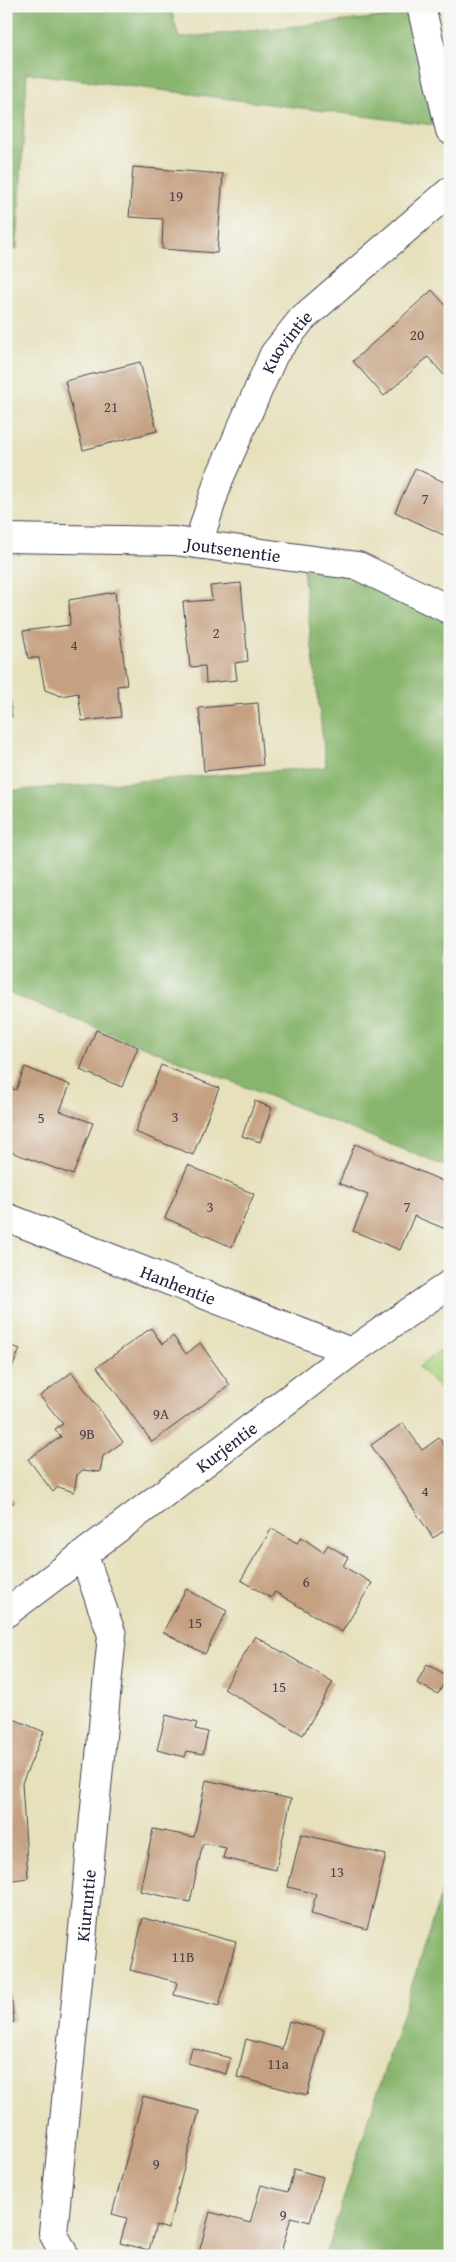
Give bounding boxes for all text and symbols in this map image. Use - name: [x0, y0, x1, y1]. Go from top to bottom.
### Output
- house number: 19: [169, 185, 183, 206]
- street label: Kuovintie: [254, 303, 318, 377]
- house number: 20: [410, 324, 424, 345]
- house number: 21: [104, 396, 118, 417]
- house number: 7: [421, 488, 429, 509]
- street label: Joutsenentie: [182, 529, 282, 569]
- house number: 2: [212, 622, 220, 643]
- house number: 4: [70, 634, 78, 655]
- house number: 3: [171, 1106, 179, 1127]
- house number: 5: [37, 1107, 45, 1128]
- house number: 3: [206, 1196, 214, 1217]
- house number: 7: [403, 1196, 411, 1217]
- street label: Hanhentie: [137, 1257, 220, 1311]
- house number: 9A: [153, 1403, 169, 1424]
- street label: Kurjentie: [190, 1414, 263, 1479]
- house number: 9B: [79, 1423, 95, 1444]
- house number: 4: [421, 1480, 429, 1501]
- house number: 6: [302, 1571, 310, 1592]
- house number: 15: [188, 1612, 202, 1633]
- house number: 15: [272, 1676, 286, 1697]
- house number: 13: [330, 1861, 344, 1882]
- street label: Kiuruntie: [68, 1868, 102, 1943]
- house number: 11B: [172, 1946, 194, 1967]
- house number: 11a: [267, 2053, 289, 2074]
- house number: 9: [152, 2153, 160, 2174]
- house number: 9: [279, 2204, 287, 2225]

